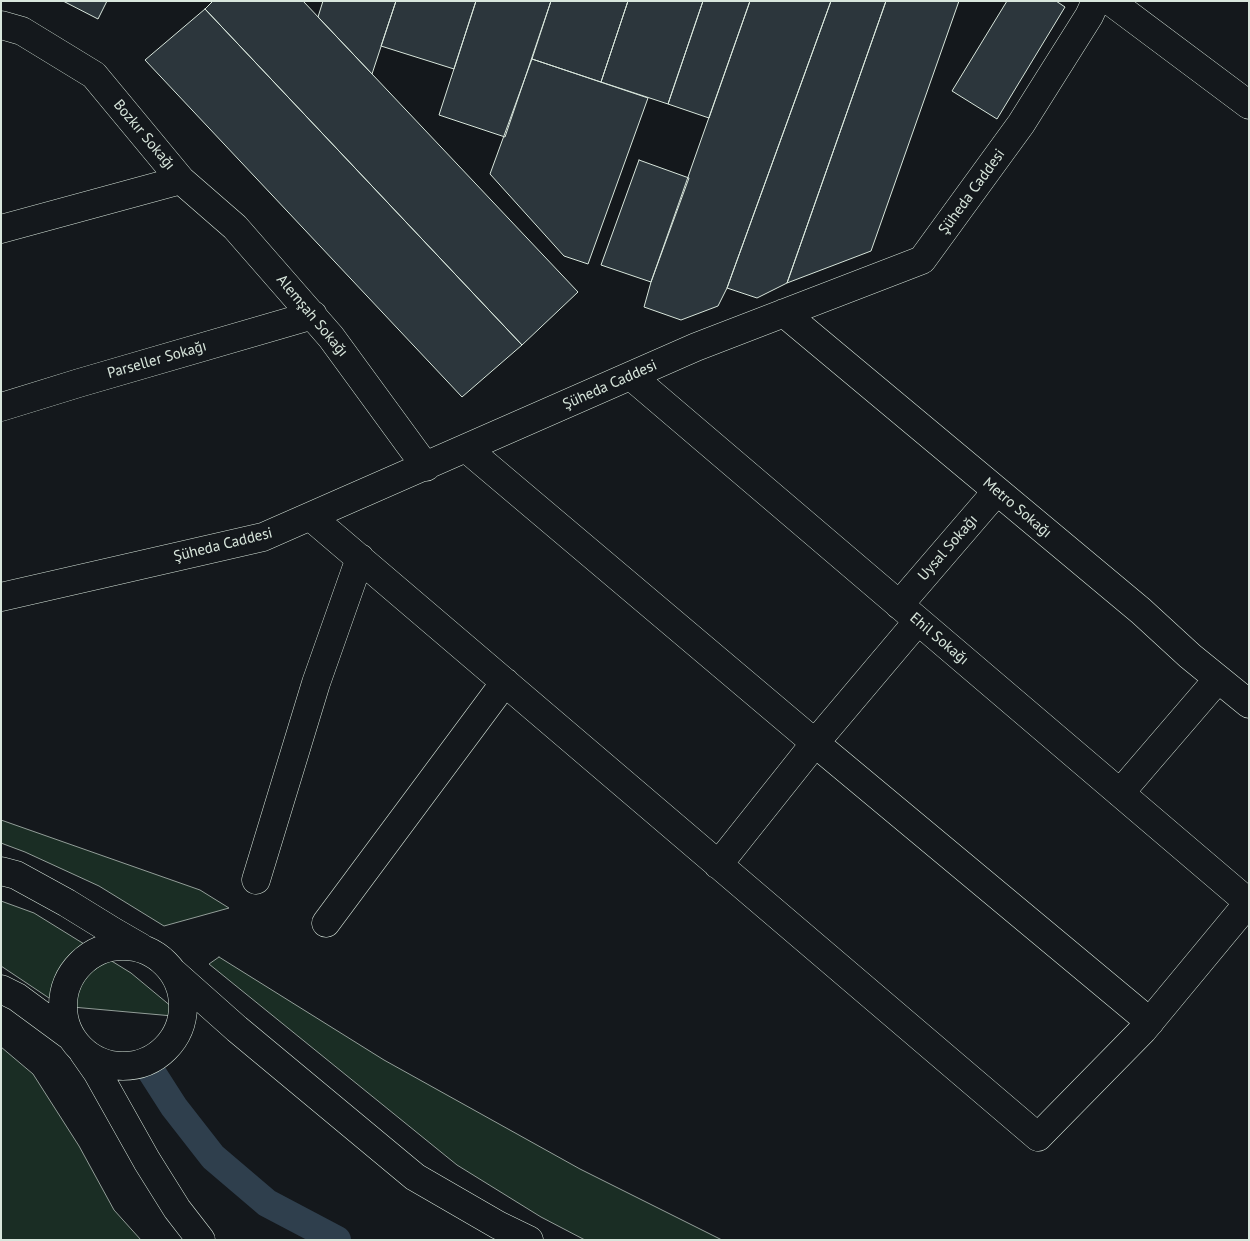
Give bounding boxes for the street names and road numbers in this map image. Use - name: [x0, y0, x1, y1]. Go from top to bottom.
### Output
- street label: Bozkır Sokağı: [109, 96, 179, 174]
- street label: Şüheda Caddesi: [935, 146, 1009, 238]
- street label: Alemşah Sokağı: [272, 271, 352, 361]
- street label: Parseller Sokağı: [105, 337, 209, 383]
- street label: Şüheda Caddesi: [560, 356, 660, 414]
- street label: Metro Sokağı: [979, 474, 1055, 542]
- street label: Uysal Sokağı: [914, 511, 982, 585]
- street label: Şüheda Caddesi: [172, 524, 274, 566]
- street label: Ehil Sokağı: [906, 609, 972, 669]

